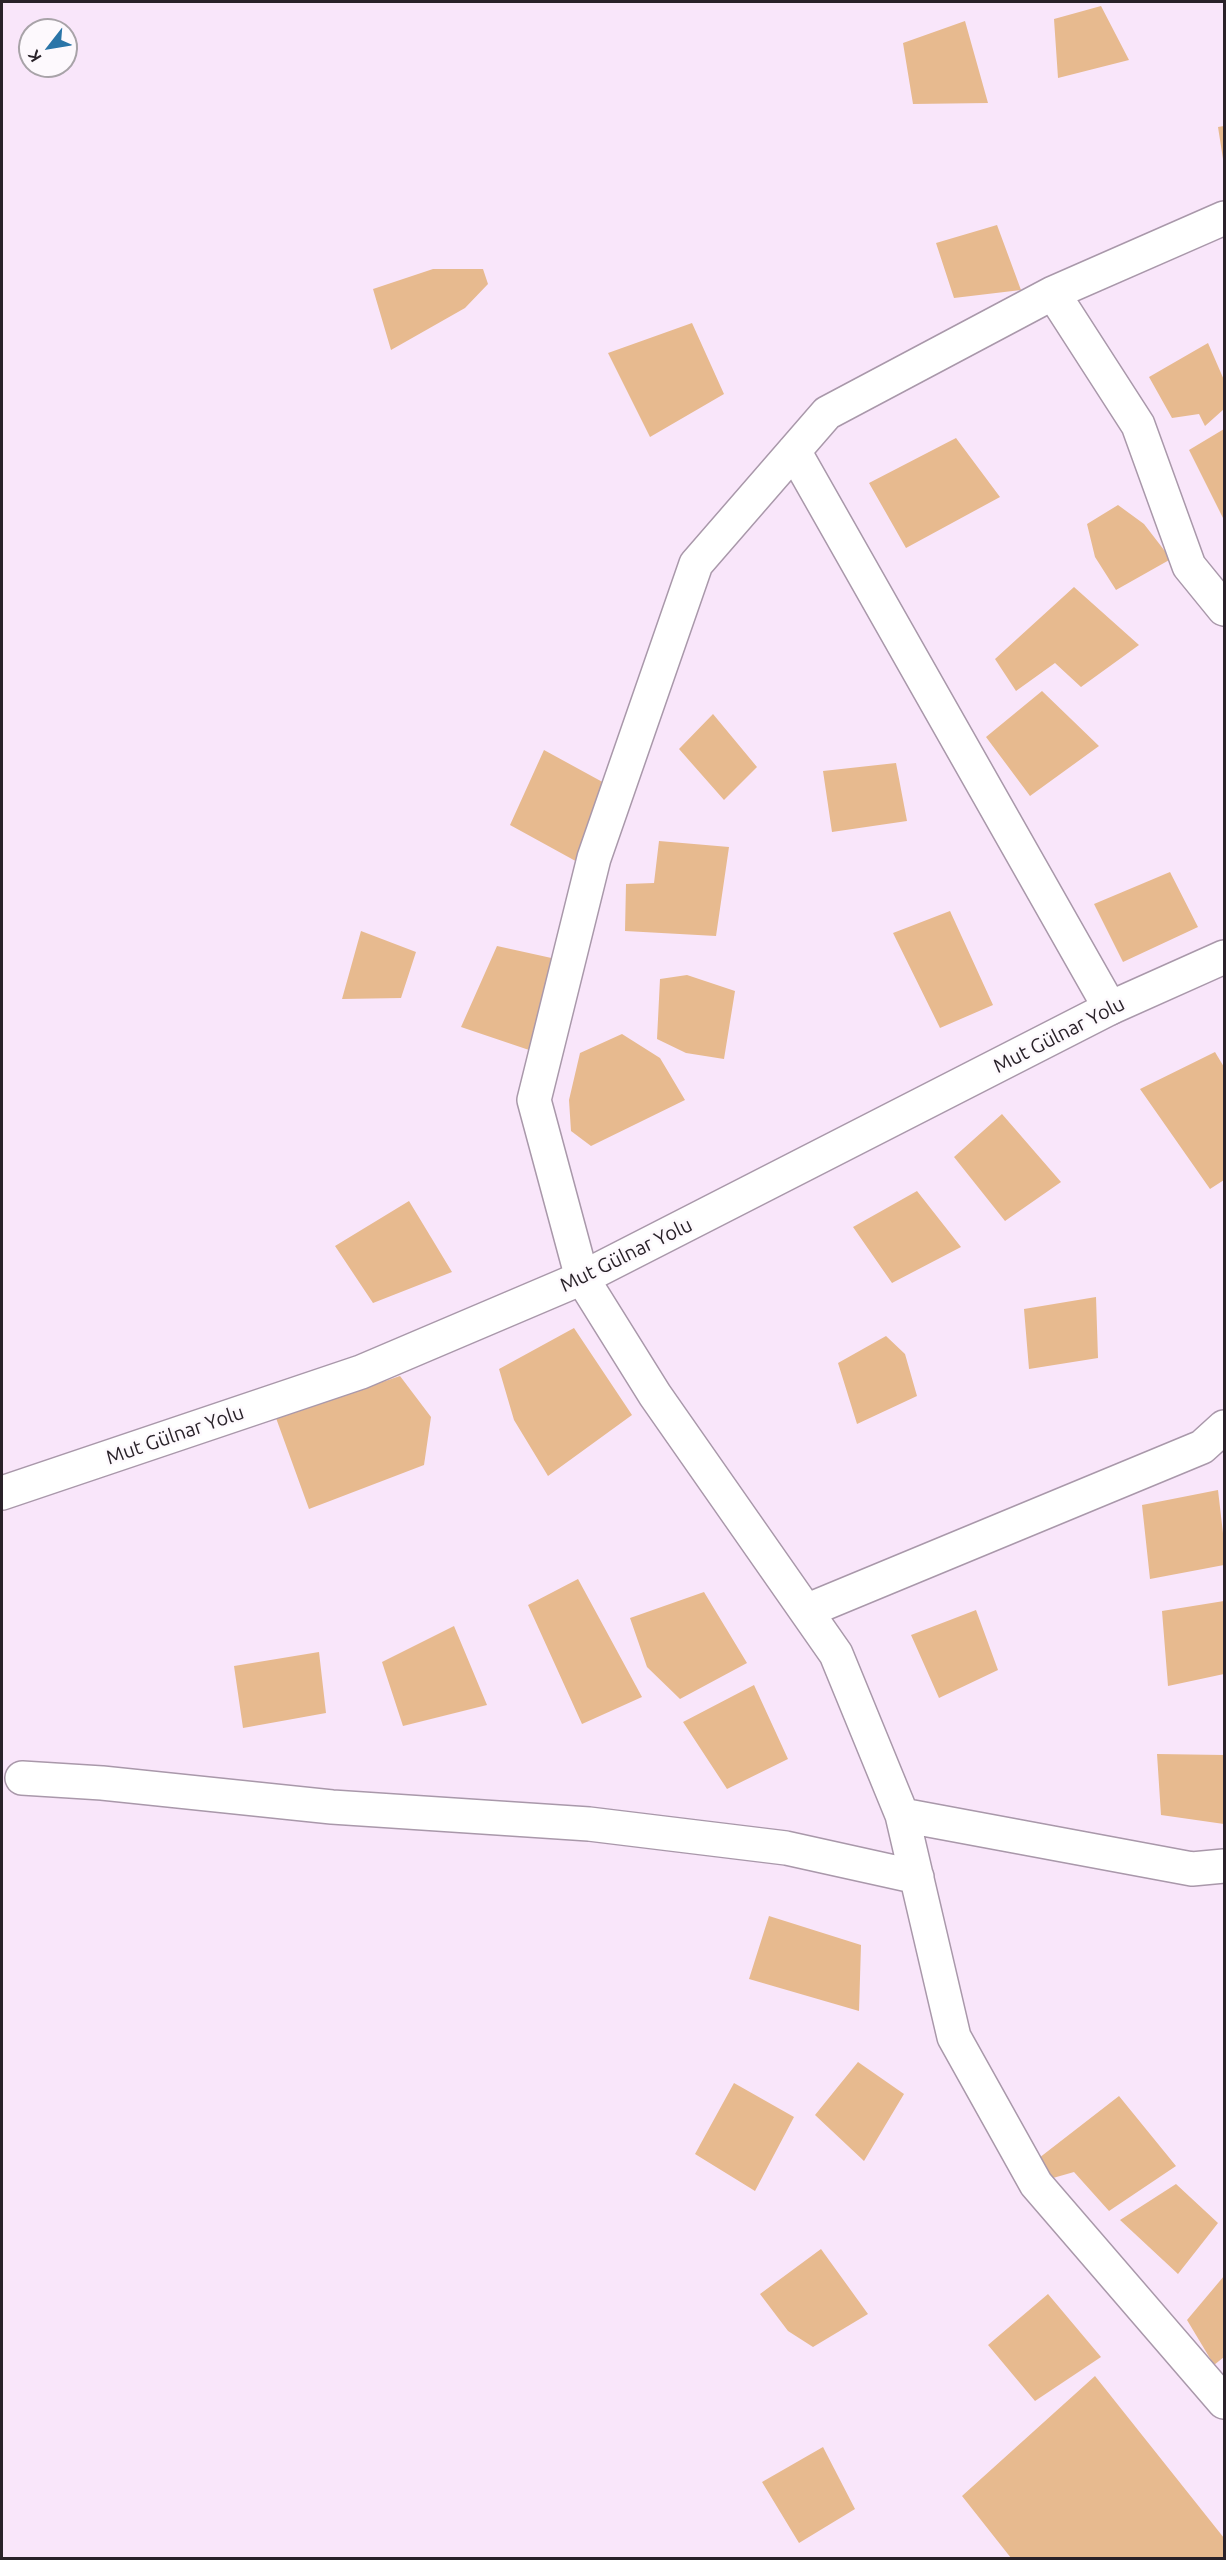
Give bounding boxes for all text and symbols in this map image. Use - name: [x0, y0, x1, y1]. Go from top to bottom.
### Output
- north arrow: [18, 18, 78, 78]
- text: K: [24, 47, 45, 65]
- street label: Mut Gülnar Yolu: [989, 992, 1129, 1078]
- street label: Mut Gülnar Yolu: [556, 1213, 696, 1297]
- street label: Mut Gülnar Yolu: [103, 1400, 247, 1470]

